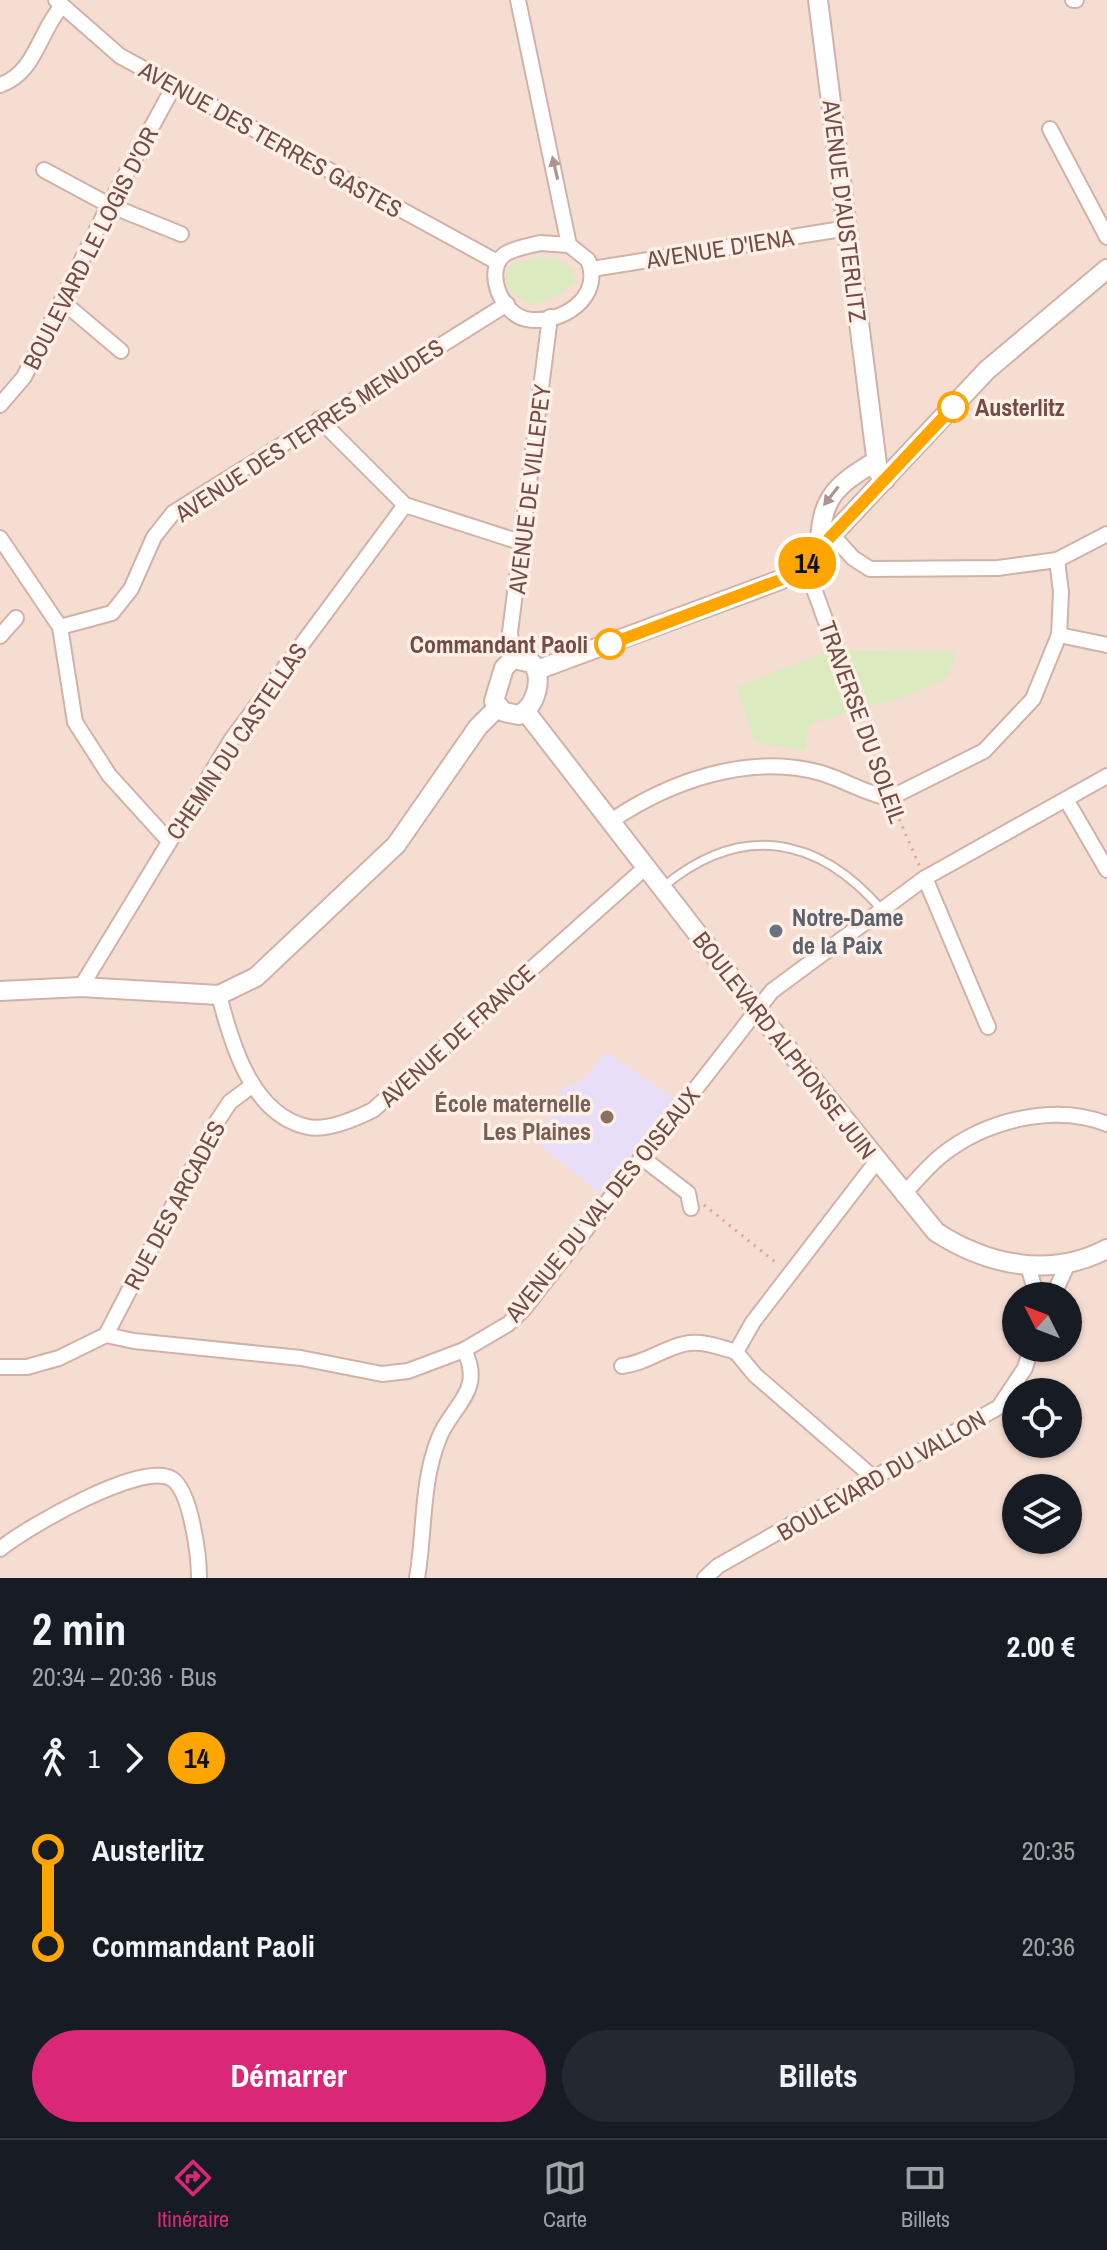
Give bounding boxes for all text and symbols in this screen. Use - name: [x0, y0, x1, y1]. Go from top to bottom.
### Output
- street label: AVENUE DES TERRES GASTES: [133, 53, 408, 225]
- street label: AVENUE D'AUSTERLITZ: [815, 97, 874, 324]
- street label: BOULEVARD LE LOGIS D'OR: [15, 121, 165, 375]
- one-way arrow: [548, 156, 561, 181]
- street label: AVENUE D'IENA: [643, 220, 797, 276]
- street label: AVENUE DES TERRES MENUDES: [168, 331, 449, 530]
- street label: AVENUE DE VILLEPEY: [500, 382, 558, 597]
- place label: Austerlitz: [975, 391, 1065, 423]
- marker: Austerlitz: [938, 392, 968, 422]
- one-way arrow: [824, 486, 840, 506]
- line badge: 14: [771, 537, 843, 589]
- text: 14: [794, 544, 820, 582]
- street label: TRAVERSE DU SOLEIL: [812, 616, 914, 828]
- place label: Commandant Paoli: [410, 628, 588, 660]
- marker: Commandant Paoli: [595, 629, 625, 659]
- street label: CHEMIN DU CASTELLAS: [158, 636, 314, 846]
- place label: Notre-Dame de la Paix: [792, 901, 904, 961]
- marker: Notre-Dame de la Paix: [767, 922, 785, 940]
- street label: BOULEVARD ALPHONSE JUIN: [686, 925, 884, 1165]
- street label: AVENUE DE FRANCE: [372, 957, 542, 1114]
- street label: AVENUE DU VAL DES OISEAUX: [497, 1079, 707, 1329]
- place label: École maternelle Les Plaines: [435, 1087, 591, 1147]
- marker: École maternelle Les Plaines: [598, 1108, 616, 1126]
- street label: RUE DES ARCADES: [116, 1115, 232, 1295]
- north arrow: [1002, 1282, 1082, 1362]
- map controls: [1002, 1282, 1082, 1554]
- button: locate: [1002, 1378, 1082, 1458]
- street label: BOULEVARD DU VALLON: [771, 1402, 991, 1548]
- button: layers: [1002, 1474, 1082, 1554]
- text: 2 min: [32, 1599, 126, 1659]
- text: 2.00 €: [1007, 1626, 1075, 1666]
- text: 20:34 – 20:36 · Bus: [32, 1659, 217, 1694]
- icon: walk: [32, 1736, 76, 1780]
- icon: forward: [112, 1736, 156, 1780]
- text: 14: [184, 1739, 209, 1777]
- text: 1: [88, 1741, 100, 1776]
- text: Austerlitz: [92, 1830, 204, 1870]
- text: 20:35: [1022, 1833, 1075, 1868]
- text: Commandant Paoli: [92, 1926, 315, 1966]
- text: 20:36: [1022, 1929, 1075, 1964]
- button: Démarrer: [32, 2030, 546, 2122]
- button: Billets: [562, 2030, 1075, 2122]
- tab: Itinéraire: [157, 2156, 229, 2234]
- tab: Carte: [543, 2156, 587, 2234]
- tab: Billets: [901, 2156, 950, 2234]

